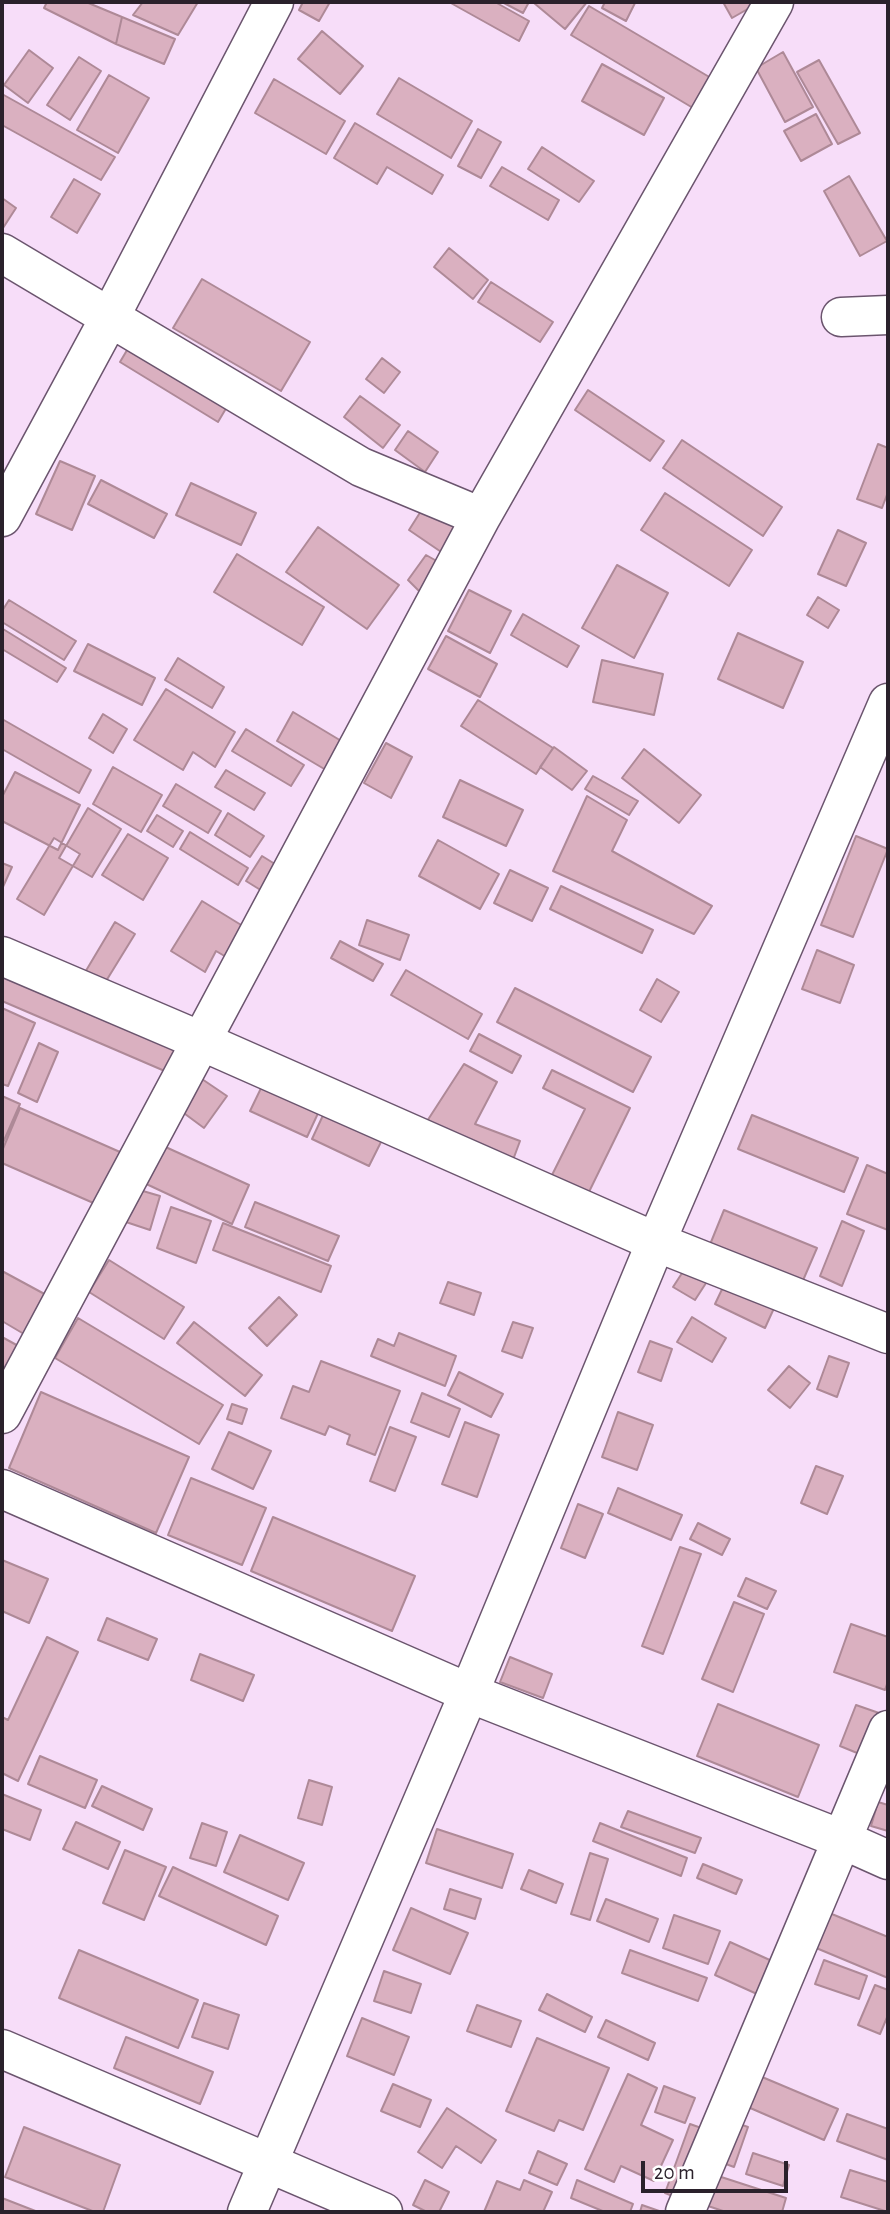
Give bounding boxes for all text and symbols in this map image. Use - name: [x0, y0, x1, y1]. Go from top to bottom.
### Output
- scale bar: [645, 2148, 792, 2192]
- text: 20 m: [654, 2162, 695, 2183]

